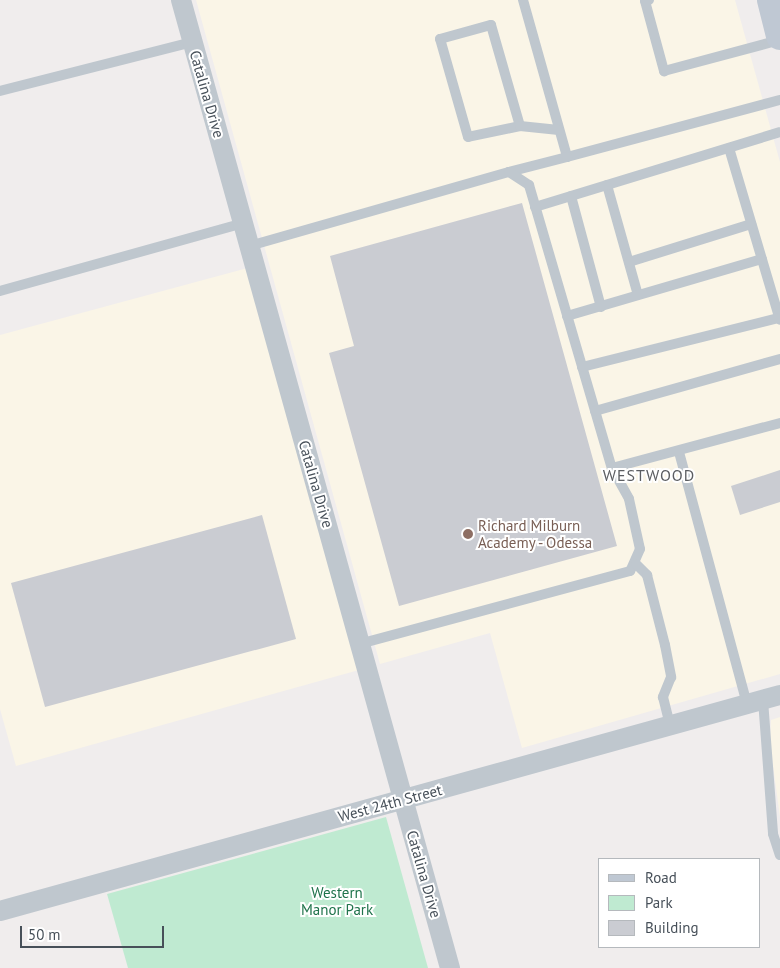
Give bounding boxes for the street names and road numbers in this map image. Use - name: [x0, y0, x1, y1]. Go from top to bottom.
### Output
- street label: Catalina Drive: [186, 48, 228, 140]
- street label: Catalina Drive: [295, 438, 337, 530]
- street label: West 24th Street: [336, 780, 444, 826]
- street label: Catalina Drive: [403, 828, 445, 920]

